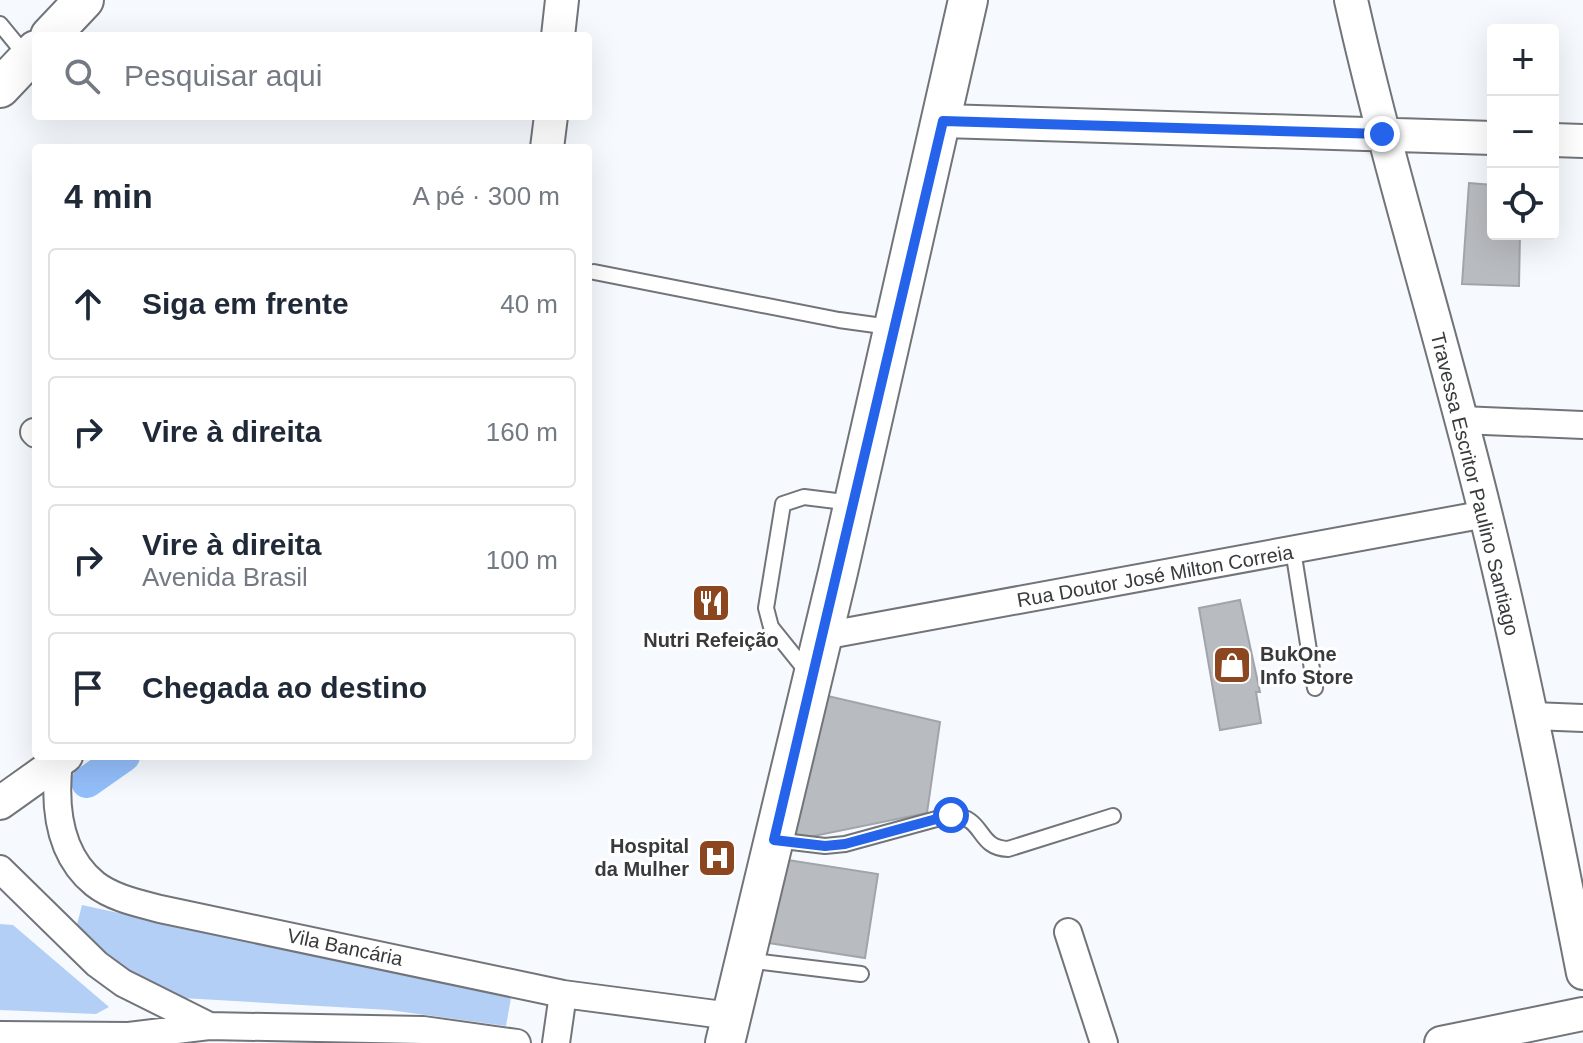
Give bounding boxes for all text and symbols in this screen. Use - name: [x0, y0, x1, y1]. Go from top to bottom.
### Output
- map controls: [1487, 24, 1559, 240]
- button: +: [1487, 24, 1559, 96]
- search box: [32, 32, 592, 120]
- icon: search: [60, 54, 104, 98]
- text: Pesquisar aqui: [124, 59, 322, 92]
- button: −: [1487, 96, 1559, 168]
- route end: [1364, 116, 1400, 152]
- button: locate: [1487, 168, 1559, 240]
- text: 4 min: [64, 177, 153, 215]
- text: A pé · 300 m: [413, 181, 560, 211]
- icon: ahead: [66, 282, 110, 326]
- text: Siga em frente: [142, 287, 349, 320]
- text: 40 m: [500, 289, 558, 319]
- street label: Travessa Escritor Paulino Santiago: [1427, 330, 1523, 638]
- icon: right: [66, 410, 110, 454]
- text: Vire à direita: [142, 415, 322, 448]
- text: 160 m: [486, 417, 558, 447]
- text: Vire à direita: [142, 528, 322, 561]
- icon: right: [66, 538, 110, 582]
- street label: Rua Doutor José Milton Correia: [1015, 541, 1296, 611]
- text: 100 m: [486, 545, 558, 575]
- text: Avenida Brasil: [142, 562, 308, 592]
- restaurant icon: Nutri Refeição: [690, 582, 732, 624]
- place label: Nutri Refeição: [643, 629, 779, 651]
- place label: BukOne Info Store: [1260, 643, 1353, 688]
- shop icon: BukOne Info Store: [1211, 644, 1253, 686]
- icon: arrive: [66, 666, 110, 710]
- text: Chegada ao destino: [142, 671, 427, 704]
- route start: [933, 797, 969, 833]
- place label: Hospital da Mulher: [595, 835, 689, 880]
- hospital icon: Hospital da Mulher: [696, 837, 738, 879]
- street label: Vila Bancária: [285, 924, 406, 970]

